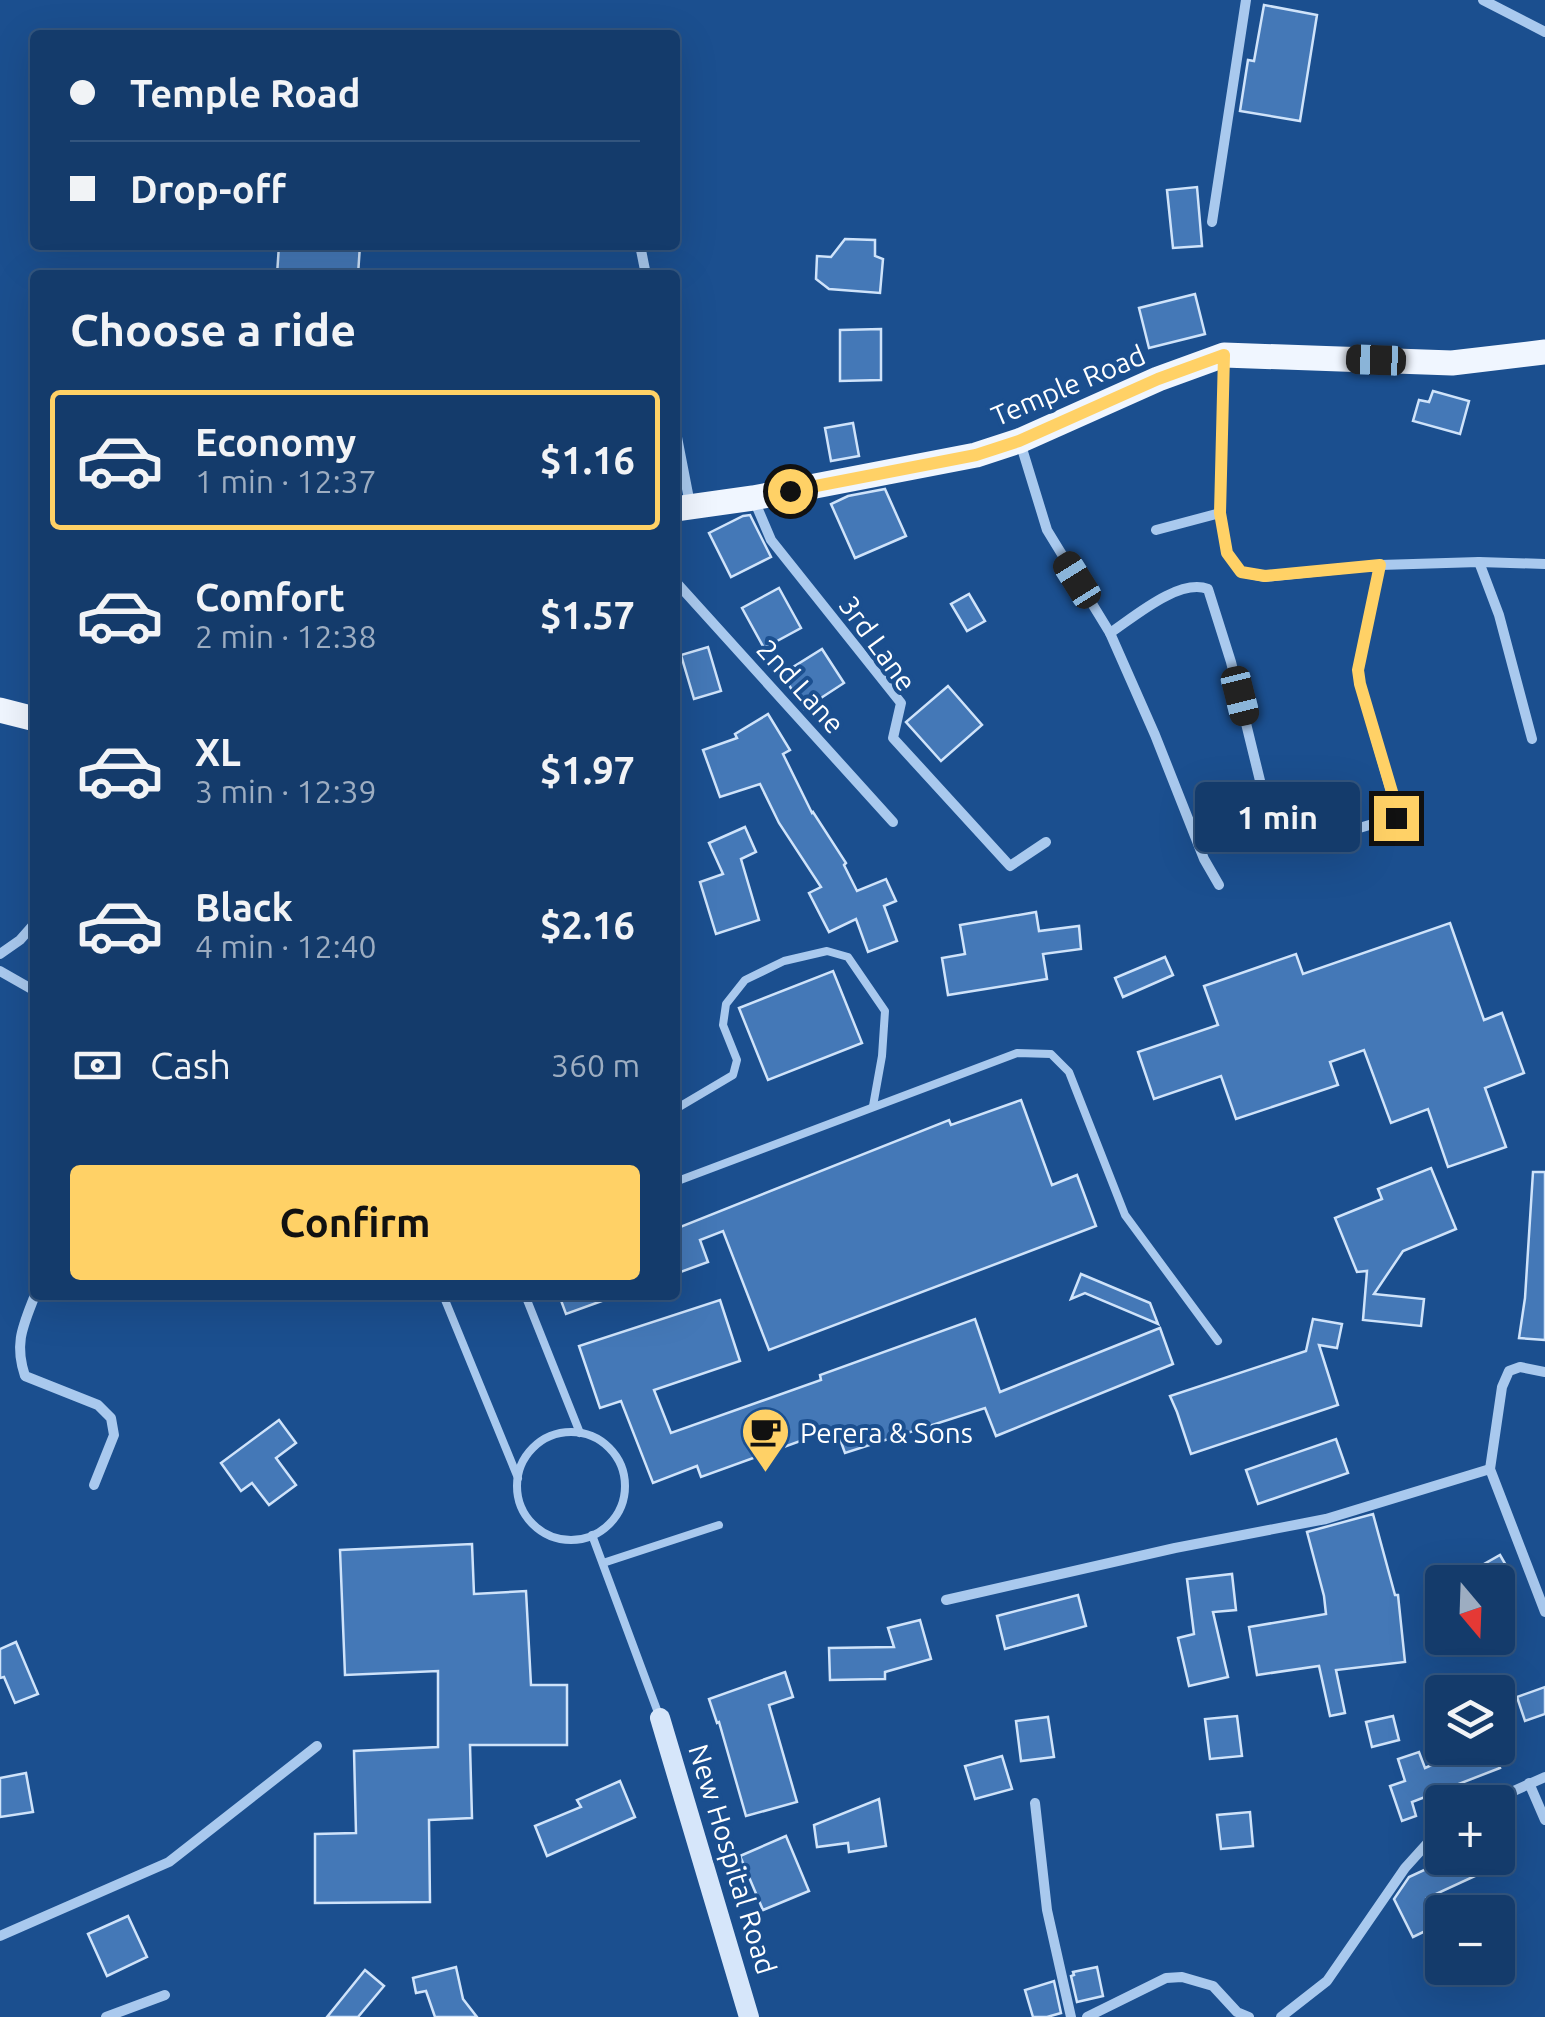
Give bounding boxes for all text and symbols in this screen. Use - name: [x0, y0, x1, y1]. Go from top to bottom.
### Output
- text: Temple Road: [130, 72, 360, 114]
- text: Drop-off: [130, 168, 286, 210]
- text: Choose a ride: [70, 304, 356, 355]
- street label: Temple Road: [986, 339, 1150, 431]
- car: [1345, 344, 1407, 376]
- icon: car: [75, 415, 165, 505]
- text: Economy: [195, 421, 356, 463]
- text: $1.16: [540, 439, 635, 481]
- text: 1 min · 12:37: [195, 463, 377, 499]
- route start: [768, 469, 813, 514]
- car: [1048, 547, 1106, 613]
- icon: car: [75, 570, 165, 660]
- text: Comfort: [195, 576, 345, 618]
- street label: 3rd Lane: [833, 590, 923, 696]
- text: $1.57: [540, 594, 635, 636]
- text: 2 min · 12:38: [195, 618, 377, 654]
- street label: 2nd Lane: [751, 633, 851, 739]
- car: [1218, 663, 1262, 729]
- icon: car: [75, 725, 165, 815]
- text: XL: [195, 731, 241, 773]
- text: $1.97: [540, 749, 635, 791]
- text: 3 min · 12:39: [195, 773, 377, 809]
- callout: 1 min: [1196, 783, 1361, 853]
- route end: [1374, 796, 1419, 841]
- text: 1 min: [1237, 799, 1318, 835]
- icon: car: [75, 880, 165, 970]
- text: Black: [195, 886, 293, 928]
- text: $2.16: [540, 904, 635, 946]
- text: 4 min · 12:40: [195, 928, 377, 964]
- icon: cash: [70, 1038, 125, 1093]
- text: Cash: [150, 1044, 231, 1086]
- text: 360 m: [551, 1047, 640, 1083]
- button: Confirm: [70, 1165, 640, 1280]
- cafe icon: Perera & Sons: [739, 1406, 791, 1474]
- place label: Perera & Sons: [800, 1417, 973, 1448]
- north arrow: [1425, 1565, 1515, 1655]
- map controls: [1425, 1565, 1515, 1985]
- button: layers: [1425, 1675, 1515, 1765]
- street label: New Hospital Road: [683, 1740, 783, 1978]
- button: +: [1425, 1785, 1515, 1875]
- button: −: [1425, 1895, 1515, 1985]

